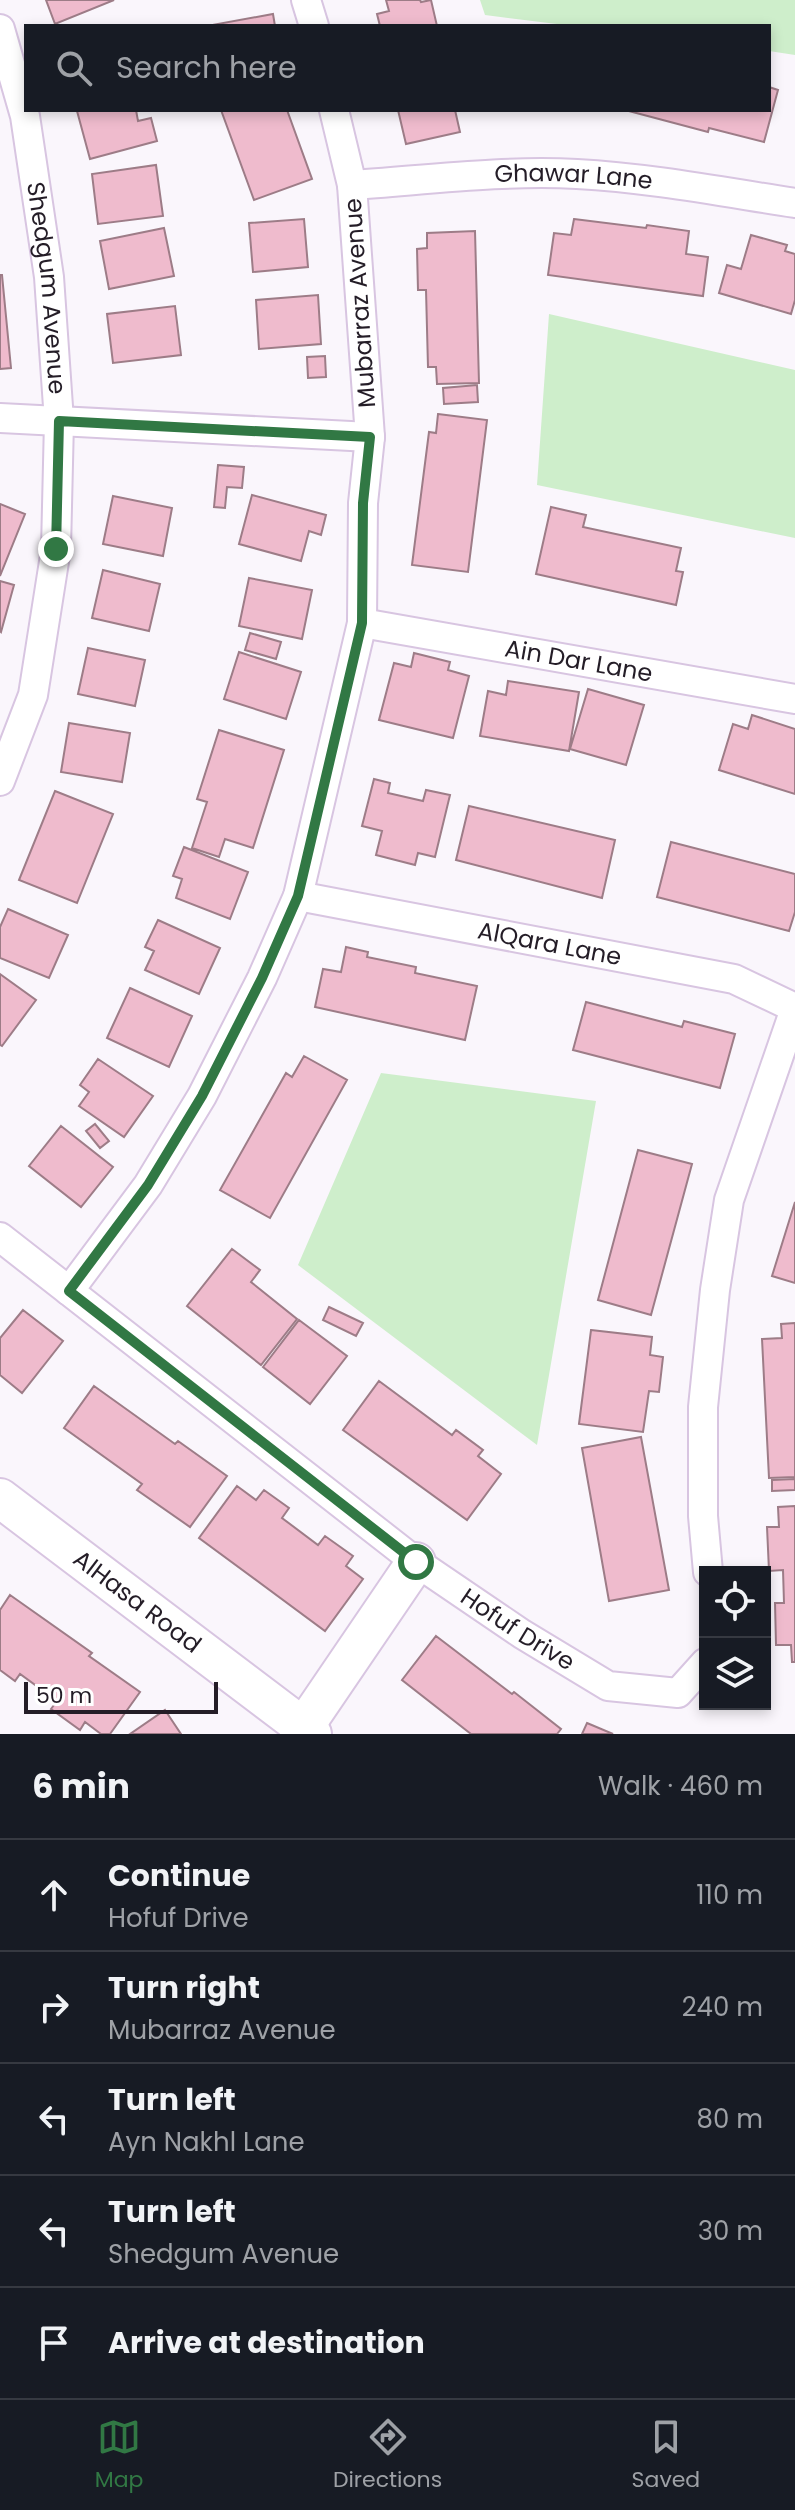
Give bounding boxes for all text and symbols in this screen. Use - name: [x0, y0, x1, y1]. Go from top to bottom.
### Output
- search box: [24, 24, 771, 112]
- icon: search: [52, 46, 96, 90]
- text: Search here: [116, 46, 297, 89]
- street label: Ghawar Lane: [494, 156, 655, 197]
- street label: Shedgum Avenue: [19, 179, 74, 395]
- street label: Mubarraz Avenue: [336, 197, 383, 409]
- route end: [38, 531, 74, 567]
- street label: Ain Dar Lane: [502, 631, 655, 690]
- street label: AlQara Lane: [475, 914, 624, 973]
- street label: AlHasa Road: [67, 1542, 208, 1661]
- route start: [398, 1544, 434, 1580]
- map controls: [699, 1566, 771, 1710]
- button: locate: [699, 1566, 771, 1638]
- street label: Hofuf Drive: [454, 1580, 581, 1678]
- button: layers: [699, 1638, 771, 1710]
- scale bar: [24, 1678, 218, 1714]
- text: 50 m: [36, 1680, 92, 1711]
- text: 6 min: [32, 1762, 130, 1810]
- text: Walk · 460 m: [598, 1768, 763, 1804]
- text: Continue: [108, 1854, 250, 1897]
- icon: ahead: [32, 1873, 76, 1917]
- text: 110 m: [696, 1877, 763, 1913]
- text: Hofuf Drive: [108, 1900, 249, 1936]
- text: Turn right: [108, 1966, 260, 2009]
- icon: right: [32, 1985, 76, 2029]
- text: 240 m: [682, 1989, 763, 2025]
- text: Mubarraz Avenue: [108, 2012, 336, 2048]
- text: Turn left: [108, 2078, 236, 2121]
- icon: left: [32, 2097, 76, 2141]
- text: 80 m: [697, 2101, 763, 2137]
- text: Ayn Nakhl Lane: [108, 2124, 305, 2160]
- text: Turn left: [108, 2190, 236, 2233]
- icon: left: [32, 2209, 76, 2253]
- text: 30 m: [698, 2213, 763, 2249]
- text: Shedgum Avenue: [108, 2236, 339, 2272]
- icon: arrive: [32, 2321, 76, 2365]
- text: Arrive at destination: [108, 2321, 425, 2364]
- tab: Map: [95, 2415, 143, 2496]
- tab: Directions: [333, 2415, 442, 2496]
- tab: Saved: [632, 2415, 700, 2496]

